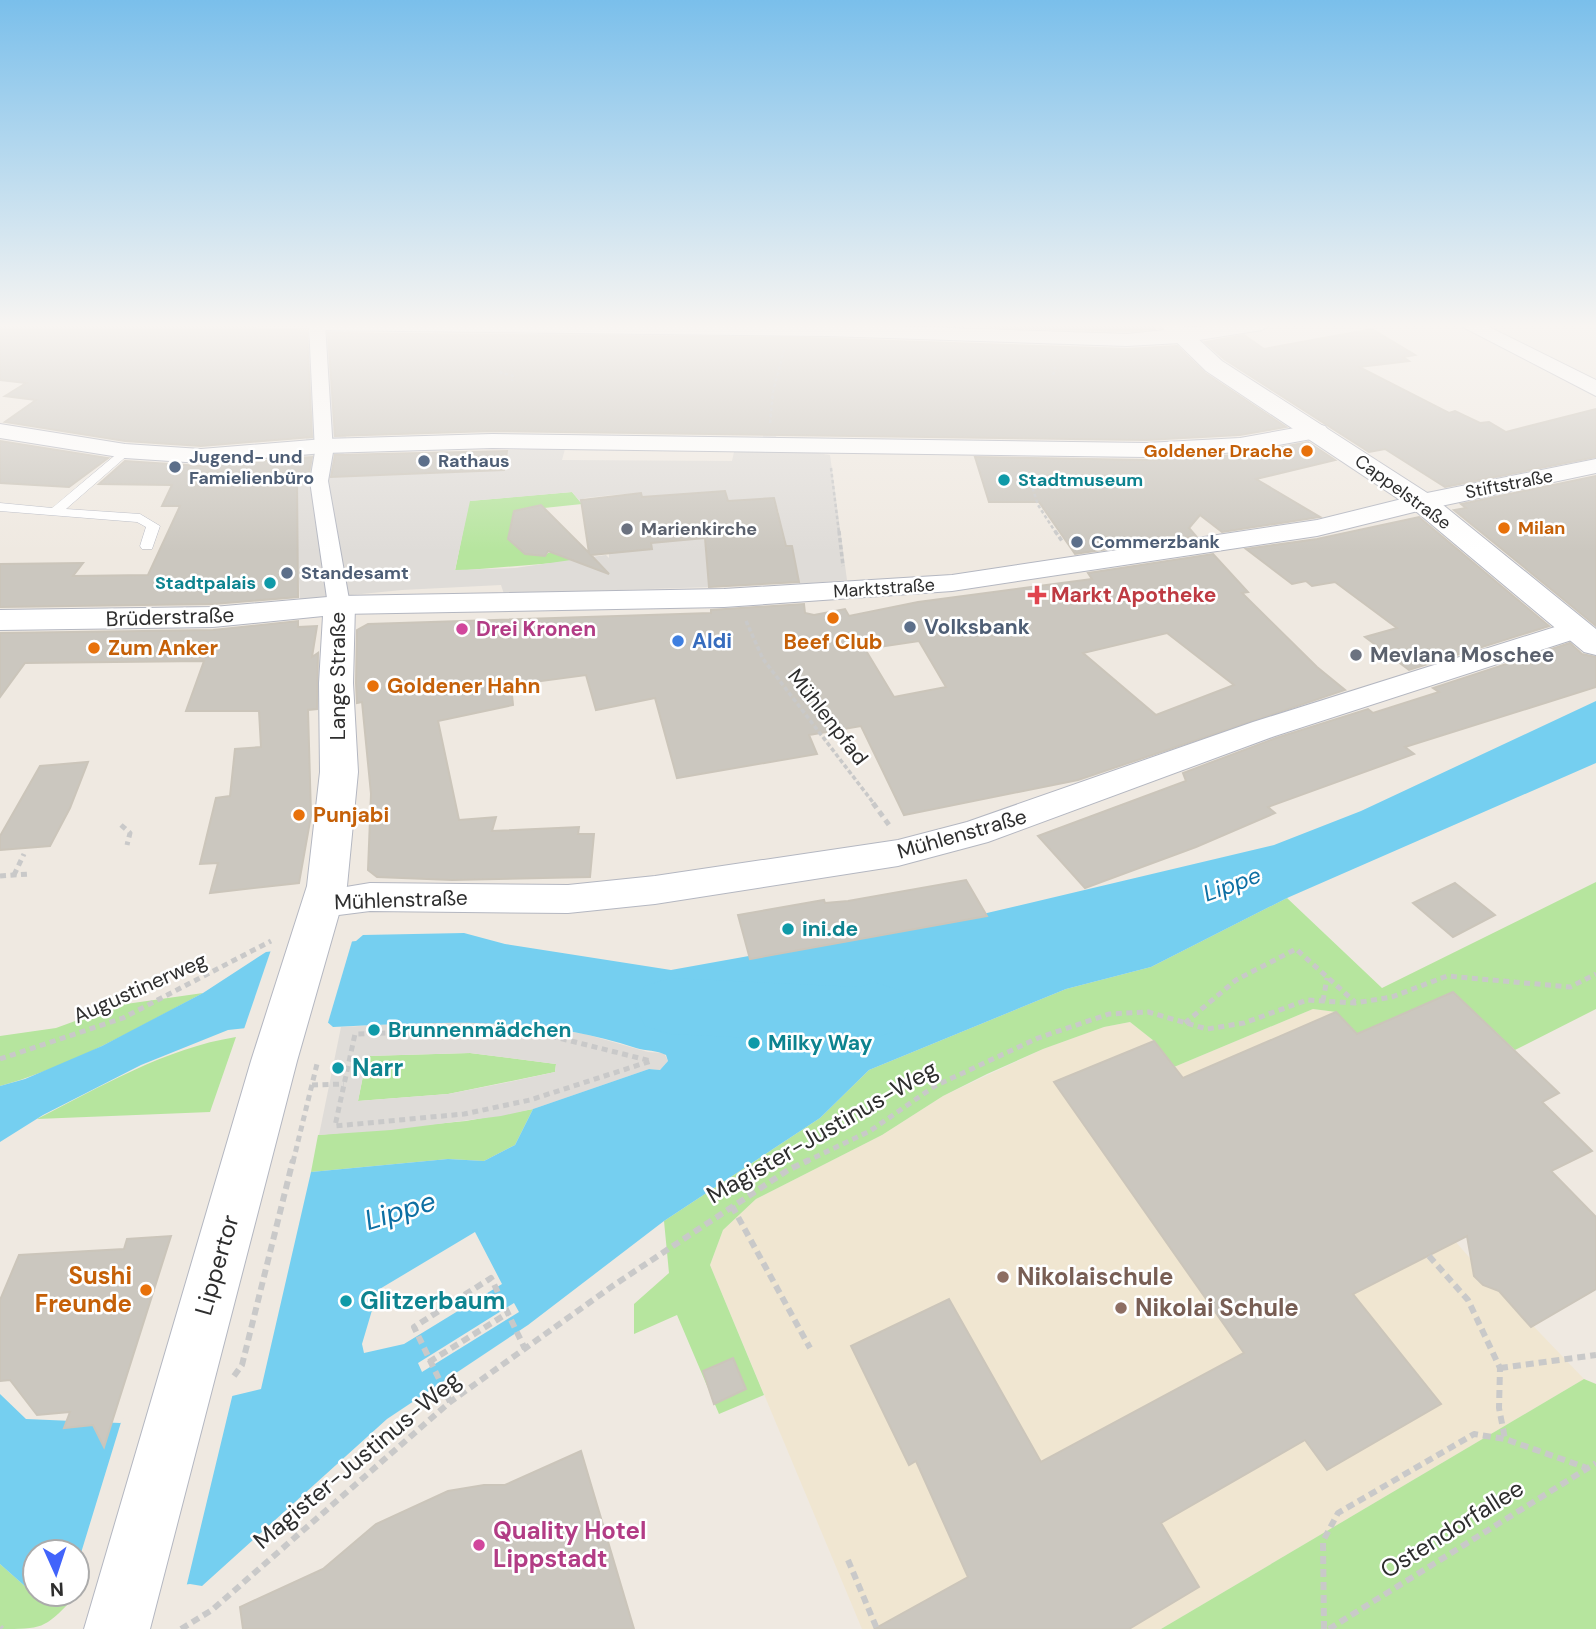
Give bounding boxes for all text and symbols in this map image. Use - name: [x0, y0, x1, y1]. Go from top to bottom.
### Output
- place label: Goldener Drache: [1144, 439, 1293, 463]
- marker: Goldener Drache: [1299, 443, 1315, 459]
- place label: Jugend- und Famielienbüro: [189, 445, 314, 490]
- place label: Rathaus: [438, 449, 510, 473]
- street label: Cappelstraße: [1350, 449, 1456, 535]
- marker: Rathaus: [416, 453, 432, 469]
- marker: Jugend- und Famielienbüro: [167, 459, 183, 475]
- street label: Stiftstraße: [1463, 464, 1555, 504]
- place label: Stadtmuseum: [1018, 468, 1143, 492]
- marker: Stadtmuseum: [996, 472, 1012, 488]
- place label: Milan: [1518, 516, 1565, 540]
- place label: Marienkirche: [641, 517, 757, 541]
- marker: Milan: [1496, 520, 1512, 536]
- marker: Marienkirche: [619, 521, 635, 537]
- place label: Commerzbank: [1091, 530, 1221, 554]
- marker: Commerzbank: [1069, 534, 1085, 550]
- place label: Standesamt: [301, 561, 409, 585]
- marker: Standesamt: [279, 565, 295, 581]
- place label: Stadtpalais: [155, 571, 256, 595]
- street label: Marktstraße: [832, 572, 936, 604]
- marker: Stadtpalais: [262, 575, 278, 591]
- place label: Markt Apotheke: [1051, 581, 1216, 609]
- marker: Markt Apotheke: [1029, 587, 1045, 603]
- street label: Brüderstraße: [105, 601, 235, 633]
- marker: Beef Club: [825, 610, 841, 626]
- street label: Lange Straße: [324, 612, 352, 740]
- place label: Volksbank: [924, 613, 1030, 641]
- place label: Drei Kronen: [476, 615, 596, 643]
- marker: Volksbank: [902, 619, 918, 635]
- marker: Drei Kronen: [454, 621, 470, 637]
- place label: Aldi: [692, 627, 732, 655]
- place label: Beef Club: [783, 628, 883, 656]
- marker: Aldi: [670, 633, 686, 649]
- place label: Zum Anker: [108, 634, 218, 662]
- marker: Zum Anker: [86, 640, 102, 656]
- place label: Mevlana Moschee: [1370, 641, 1554, 669]
- marker: Mevlana Moschee: [1348, 647, 1364, 663]
- street label: Mühlenpfad: [782, 663, 874, 771]
- place label: Goldener Hahn: [387, 672, 541, 700]
- marker: Goldener Hahn: [365, 678, 381, 694]
- place label: Punjabi: [313, 801, 389, 829]
- street label: Mühlenstraße: [894, 802, 1030, 866]
- marker: Punjabi: [291, 807, 307, 823]
- water label: Lippe: [1199, 860, 1265, 908]
- street label: Mühlenstraße: [334, 884, 468, 916]
- place label: ini.de: [802, 915, 858, 943]
- marker: ini.de: [780, 921, 796, 937]
- street label: Augustinerweg: [69, 946, 212, 1030]
- place label: Brunnenmädchen: [388, 1016, 572, 1044]
- marker: Brunnenmädchen: [366, 1022, 382, 1038]
- place label: Milky Way: [768, 1029, 873, 1057]
- marker: Milky Way: [746, 1035, 762, 1051]
- place label: Narr: [352, 1052, 403, 1083]
- street label: Magister-Justinus-Weg: [701, 1053, 943, 1210]
- marker: Narr: [330, 1060, 346, 1076]
- water label: Lippe: [360, 1182, 440, 1239]
- street label: Lippertor: [187, 1211, 246, 1319]
- place label: Sushi Freunde: [35, 1260, 132, 1319]
- place label: Nikolaischule: [1017, 1261, 1173, 1292]
- marker: Nikolaischule: [995, 1269, 1011, 1285]
- marker: Sushi Freunde: [138, 1282, 154, 1298]
- place label: Glitzerbaum: [360, 1285, 505, 1316]
- place label: Nikolai Schule: [1135, 1292, 1299, 1323]
- marker: Glitzerbaum: [338, 1293, 354, 1309]
- marker: Nikolai Schule: [1113, 1300, 1129, 1316]
- street label: Magister-Justinus-Weg: [247, 1364, 467, 1556]
- street label: Ostendorfallee: [1374, 1472, 1529, 1585]
- place label: Quality Hotel Lippstadt: [493, 1515, 646, 1574]
- marker: Quality Hotel Lippstadt: [471, 1537, 487, 1553]
- north arrow: [21, 1538, 91, 1608]
- text: N: [49, 1577, 64, 1602]

